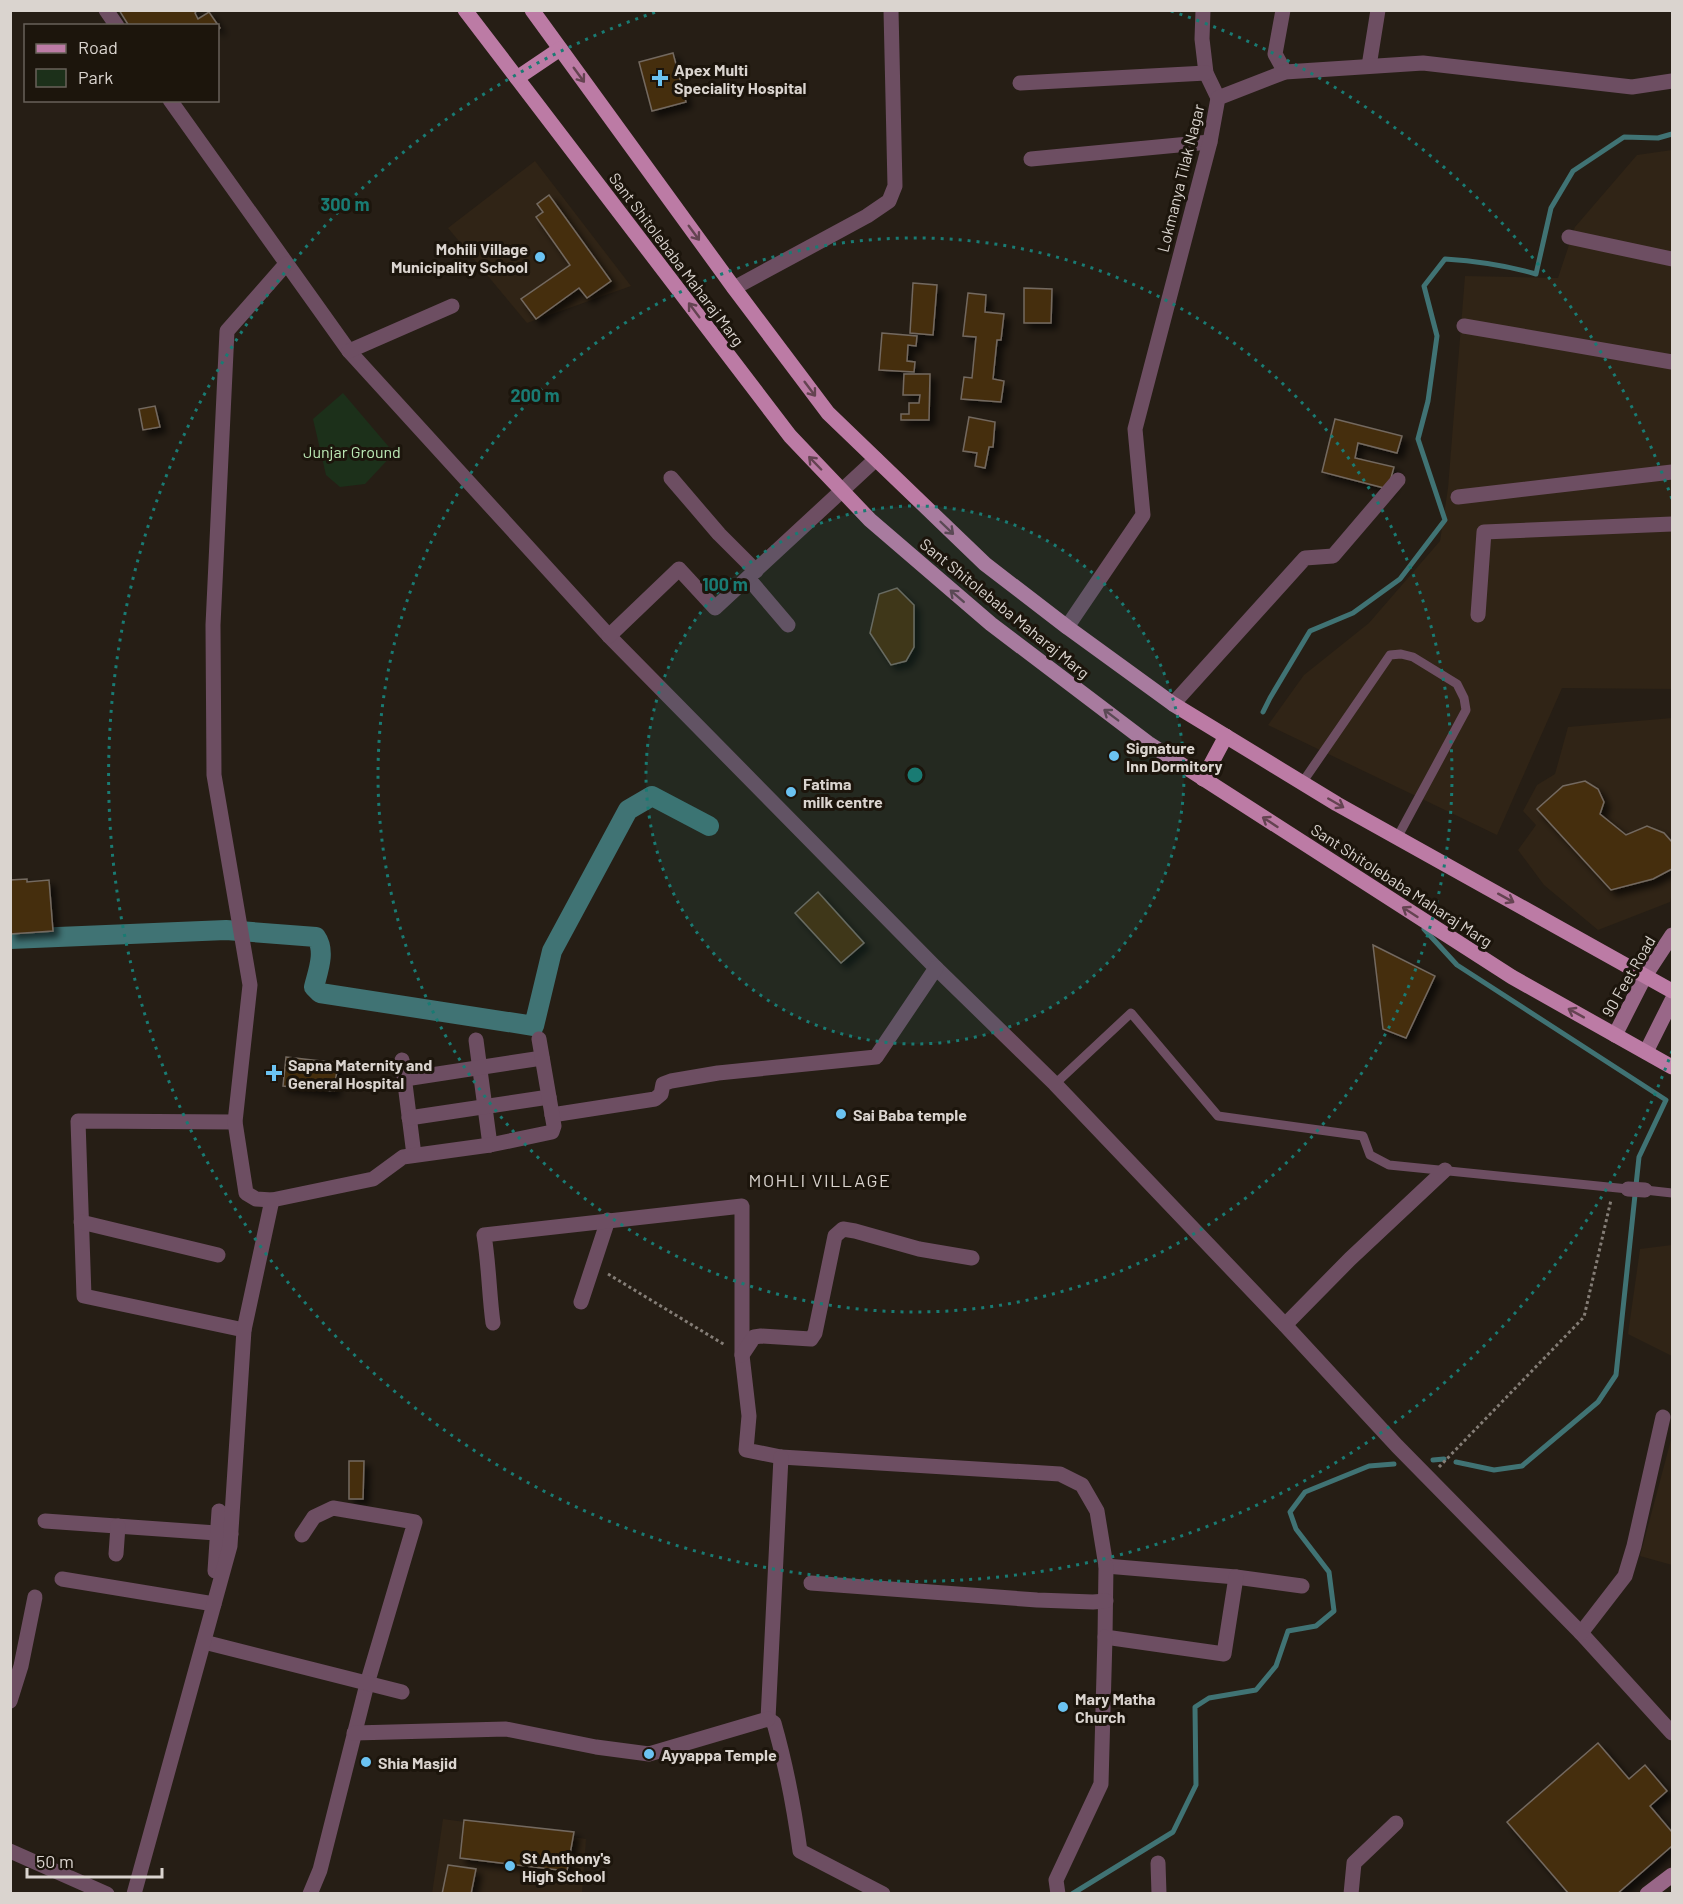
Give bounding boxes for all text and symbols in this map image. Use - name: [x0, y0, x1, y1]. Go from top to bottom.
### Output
- legend: [24, 24, 219, 102]
- text: Road: [78, 36, 118, 58]
- place label: Apex Multi Speciality Hospital: [674, 60, 806, 97]
- text: Park: [78, 66, 113, 88]
- one-way arrow: [573, 66, 585, 82]
- marker: Apex Multi Speciality Hospital: [651, 69, 669, 87]
- street label: Lokmanya Tilak Nagar: [1152, 102, 1208, 254]
- street label: Sant Shitolebaba Maharaj Marg: [606, 169, 748, 349]
- text: 300 m: [321, 193, 369, 215]
- one-way arrow: [688, 224, 700, 240]
- place label: Mohili Village Municipality School: [391, 239, 528, 276]
- marker: Mohili Village Municipality School: [533, 250, 547, 264]
- one-way arrow: [687, 303, 700, 319]
- one-way arrow: [804, 380, 817, 396]
- text: 200 m: [510, 384, 560, 406]
- park label: Junjar Ground: [303, 442, 401, 461]
- one-way arrow: [808, 455, 822, 470]
- one-way arrow: [939, 520, 954, 535]
- street label: Sant Shitolebaba Maharaj Marg: [917, 534, 1093, 682]
- text: 100 m: [702, 573, 748, 595]
- one-way arrow: [949, 589, 965, 602]
- one-way arrow: [1104, 709, 1120, 722]
- place label: Signature Inn Dormitory: [1126, 738, 1223, 775]
- marker: Signature Inn Dormitory: [1107, 749, 1121, 763]
- centre of rings: [905, 765, 925, 785]
- place label: Fatima milk centre: [803, 774, 883, 811]
- marker: Fatima milk centre: [784, 785, 798, 799]
- one-way arrow: [1327, 798, 1344, 810]
- one-way arrow: [1262, 816, 1279, 828]
- street label: Sant Shitolebaba Maharaj Marg: [1308, 819, 1496, 951]
- one-way arrow: [1497, 892, 1514, 904]
- one-way arrow: [1402, 905, 1419, 917]
- street label: 90 Feet Road: [1597, 932, 1659, 1020]
- one-way arrow: [1568, 1007, 1585, 1019]
- place label: Sapna Maternity and General Hospital: [288, 1055, 432, 1092]
- marker: Sapna Maternity and General Hospital: [265, 1064, 283, 1082]
- place label: Sai Baba temple: [853, 1105, 967, 1124]
- marker: Sai Baba temple: [834, 1107, 848, 1121]
- district label: MOHLI VILLAGE: [749, 1169, 891, 1191]
- place label: Mary Matha Church: [1075, 1689, 1155, 1726]
- marker: Mary Matha Church: [1056, 1700, 1070, 1714]
- place label: Ayyappa Temple: [661, 1745, 777, 1764]
- marker: Ayyappa Temple: [642, 1747, 656, 1761]
- place label: Shia Masjid: [378, 1753, 457, 1772]
- marker: Shia Masjid: [359, 1755, 373, 1769]
- scale bar: [27, 1841, 162, 1879]
- place label: St Anthony's High School: [522, 1848, 611, 1885]
- text: 50 m: [36, 1850, 74, 1872]
- marker: St Anthony's High School: [503, 1859, 517, 1873]

